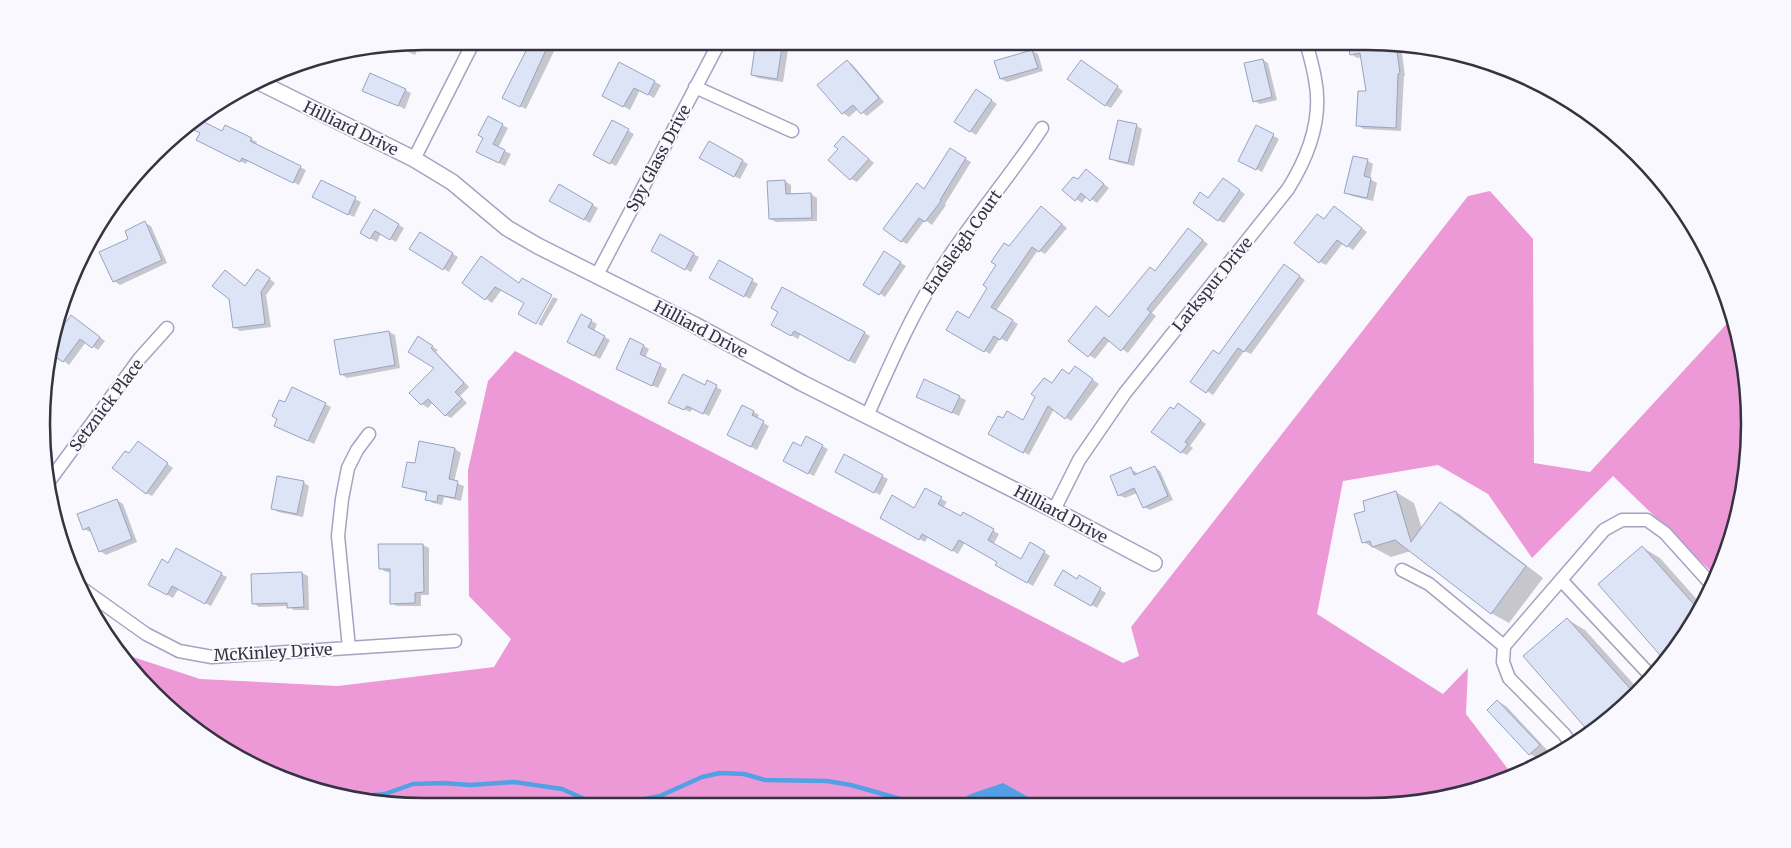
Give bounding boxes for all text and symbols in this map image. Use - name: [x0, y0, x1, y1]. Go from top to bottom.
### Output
- street label: Hilliard Drive: [300, 96, 402, 160]
- street label: Spy Glass Drive: [621, 101, 695, 215]
- street label: Endsleigh Court: [918, 185, 1006, 298]
- street label: Larkspur Drive: [1168, 233, 1256, 335]
- street label: Hilliard Drive: [651, 296, 751, 362]
- street label: Setznick Place: [65, 355, 147, 455]
- street label: Hilliard Drive: [1011, 481, 1111, 547]
- street label: McKinley Drive: [213, 639, 333, 665]

